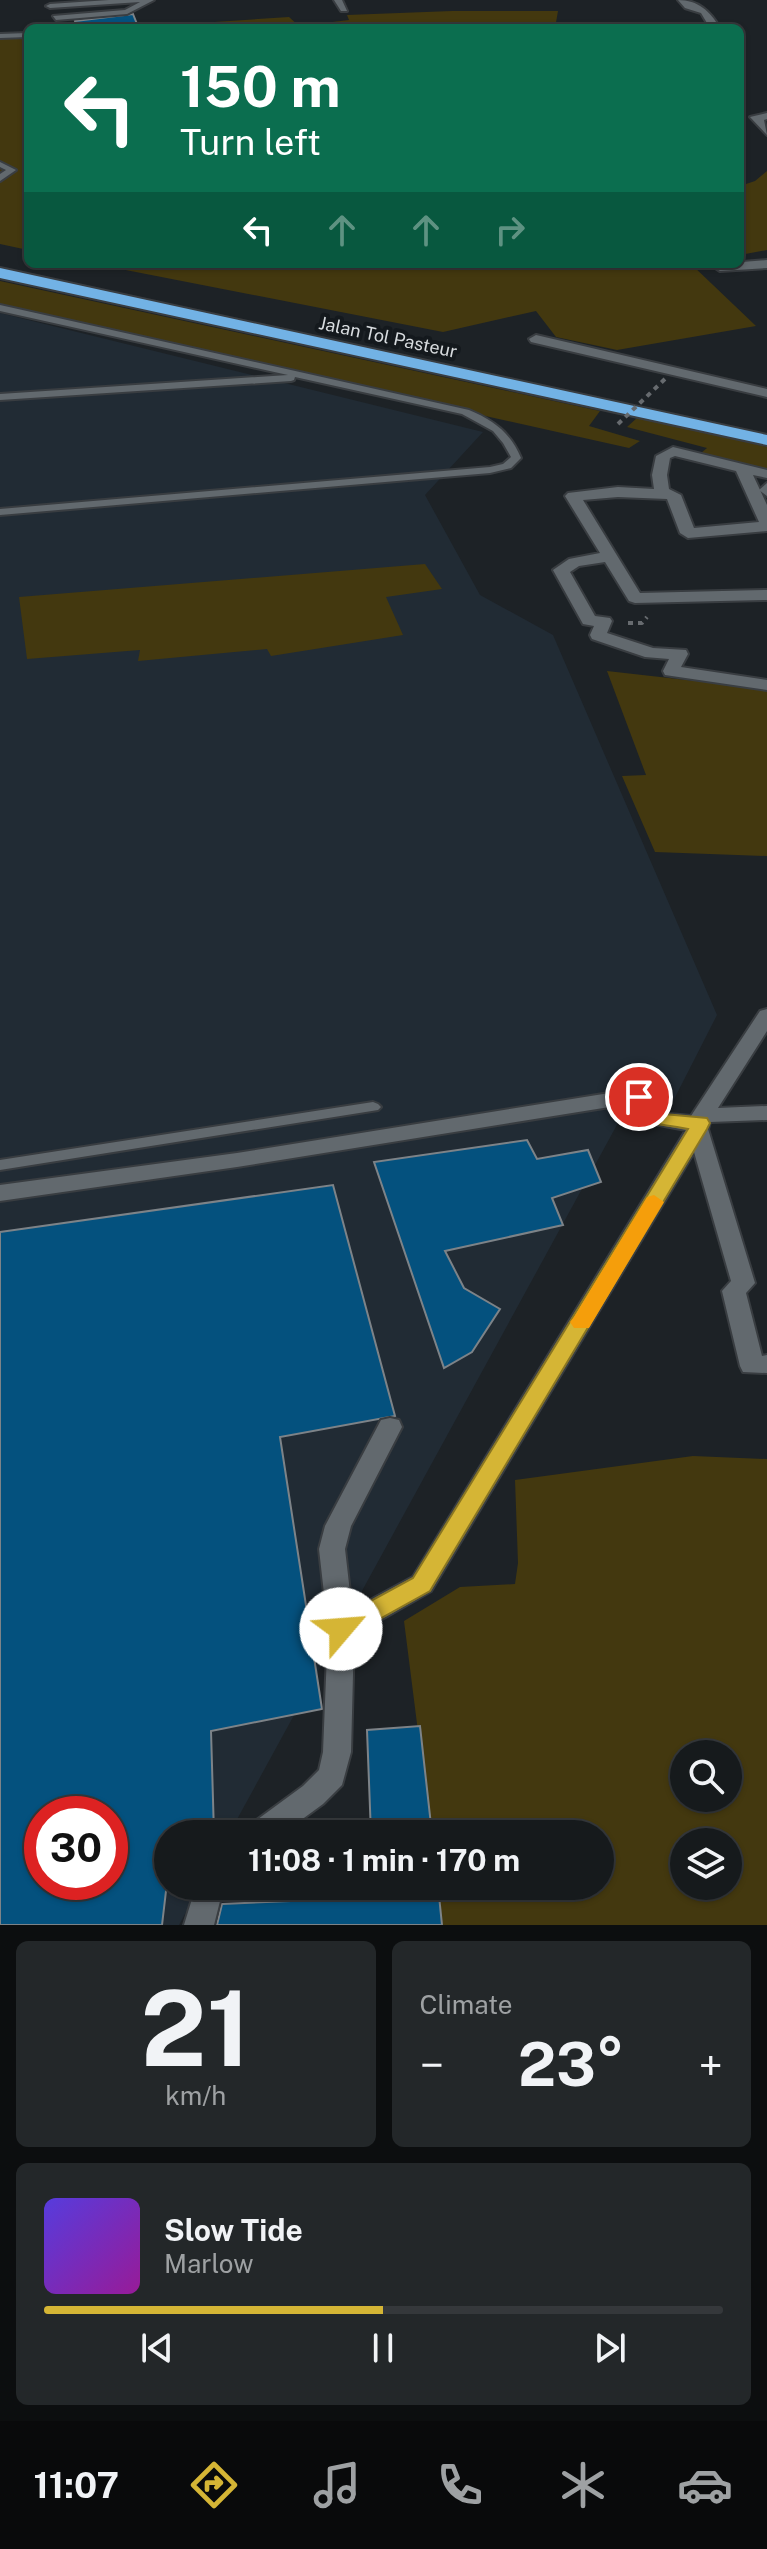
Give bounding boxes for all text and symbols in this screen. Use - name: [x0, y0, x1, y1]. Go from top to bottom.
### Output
- text: 150 m: [180, 54, 341, 120]
- icon: left: [48, 56, 152, 160]
- text: Turn left: [180, 121, 321, 163]
- icon: left: [236, 208, 280, 252]
- icon: ahead: [320, 208, 364, 252]
- icon: ahead: [404, 208, 448, 252]
- icon: right: [488, 208, 532, 252]
- street label: Jalan Tol Pasteur: [317, 312, 459, 362]
- pin: [605, 1063, 673, 1131]
- icon: arrive: [617, 1075, 661, 1119]
- position arrow: [299, 1587, 383, 1671]
- map controls: [670, 1740, 742, 1900]
- button: search: [670, 1740, 742, 1812]
- speed limit sign: 30: [24, 1796, 128, 1900]
- button: layers: [670, 1828, 742, 1900]
- text: 11:08 · 1 min · 170 m: [248, 1842, 520, 1878]
- text: 21: [140, 1967, 251, 2089]
- text: Climate: [420, 1989, 513, 2020]
- text: 23°: [518, 2029, 624, 2100]
- text: −: [420, 2039, 444, 2091]
- text: +: [699, 2039, 723, 2091]
- text: km/h: [165, 2080, 226, 2111]
- text: Slow Tide: [164, 2212, 303, 2248]
- text: Marlow: [164, 2248, 254, 2279]
- icon: previous: [135, 2326, 179, 2370]
- icon: pause: [361, 2326, 405, 2370]
- icon: next: [588, 2326, 632, 2370]
- icon: directions: [186, 2457, 242, 2513]
- icon: music: [309, 2457, 365, 2513]
- icon: phone: [432, 2457, 488, 2513]
- icon: climate: [555, 2457, 611, 2513]
- icon: car: [677, 2457, 733, 2513]
- text: 11:07: [33, 2464, 119, 2506]

